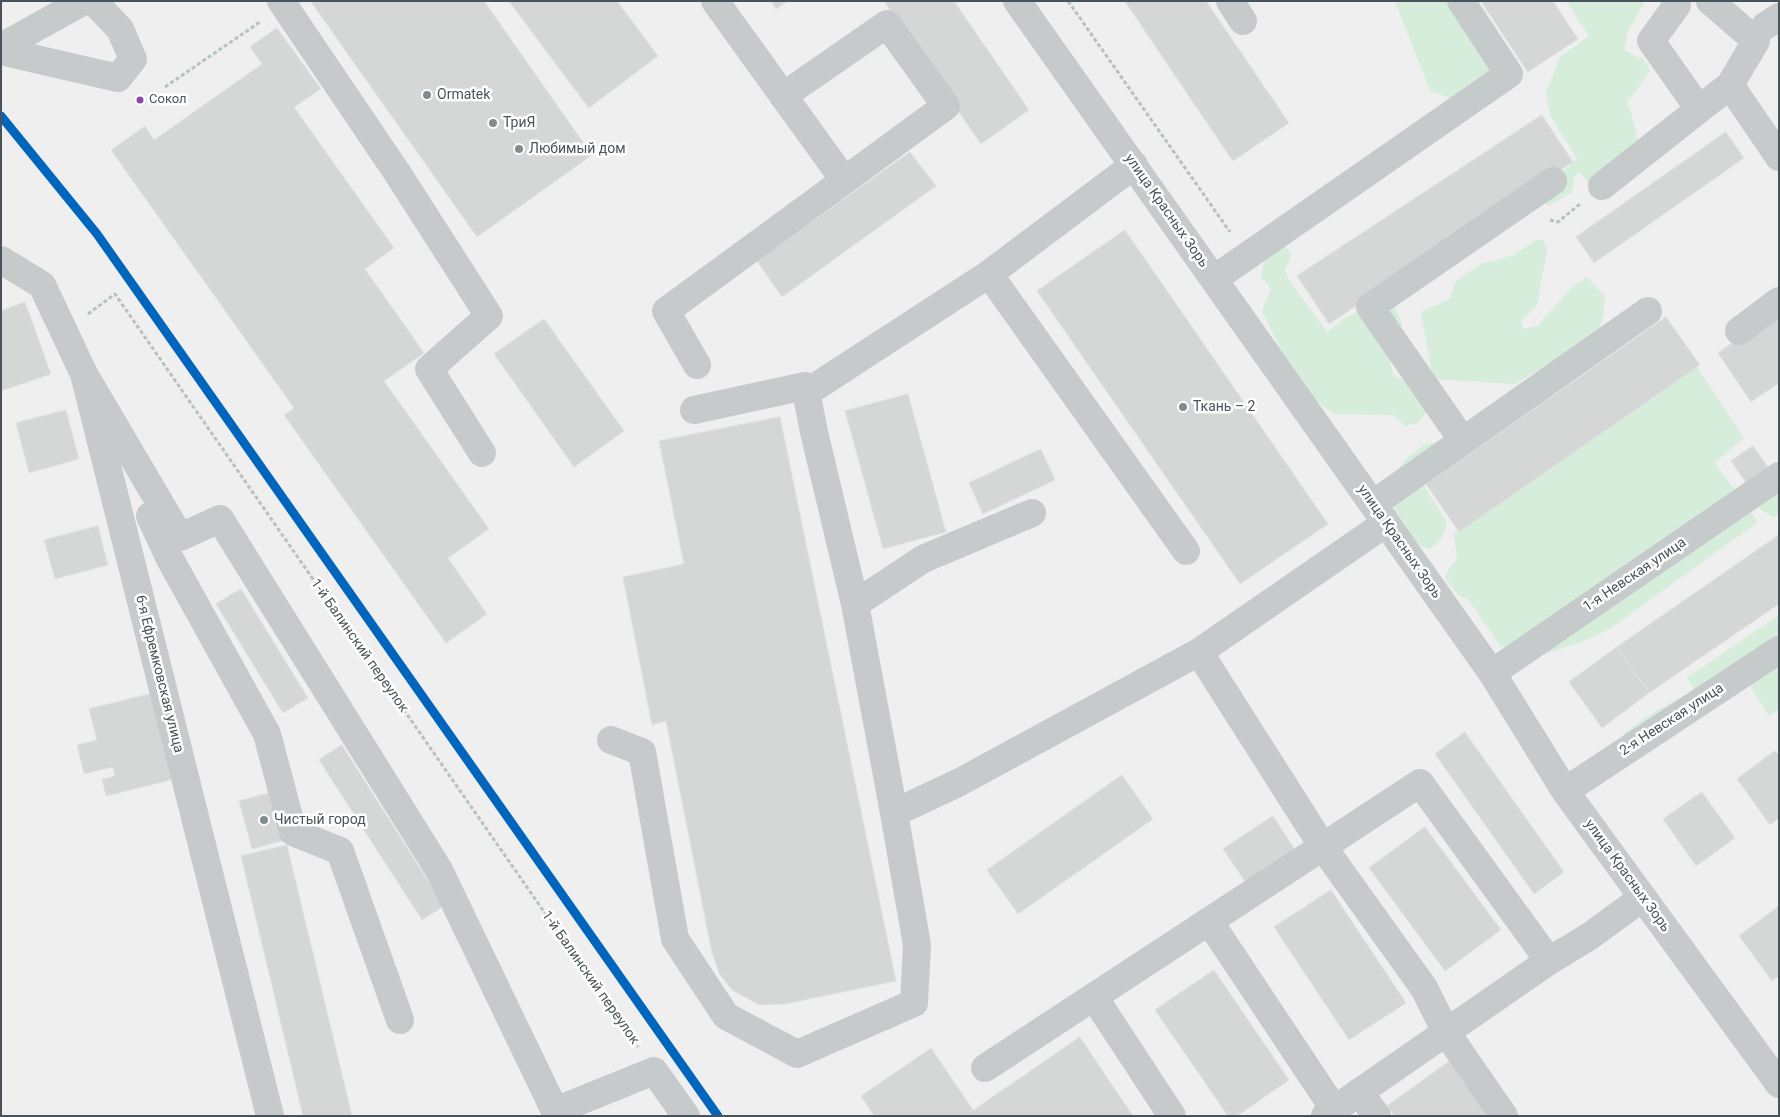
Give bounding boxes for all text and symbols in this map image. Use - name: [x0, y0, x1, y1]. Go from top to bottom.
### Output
- place label: Ormatek: [437, 87, 490, 103]
- marker: Ormatek: [421, 89, 433, 101]
- place label: Сокол: [149, 92, 187, 108]
- marker: Сокол: [135, 95, 145, 105]
- place label: ТриЯ: [503, 115, 535, 131]
- marker: ТриЯ: [487, 117, 499, 129]
- place label: Любимый дом: [529, 141, 626, 157]
- marker: Любимый дом: [513, 143, 525, 155]
- street label: улица Красных Зорь: [1120, 151, 1212, 271]
- place label: Ткань – 2: [1193, 399, 1255, 415]
- marker: Ткань – 2: [1177, 401, 1189, 413]
- street label: улица Красных Зорь: [1353, 482, 1445, 602]
- street label: 1-я Невская улица: [1580, 534, 1690, 616]
- street label: 1-й Балинский переулок: [306, 576, 412, 716]
- street label: 6-я Ефремковская улица: [131, 593, 187, 755]
- street label: 2-я Невская улица: [1617, 680, 1727, 760]
- place label: Чистый город: [274, 812, 366, 828]
- marker: Чистый город: [258, 814, 270, 826]
- street label: улица Красных Зорь: [1581, 817, 1673, 935]
- street label: 1-й Балинский переулок: [537, 908, 643, 1048]

